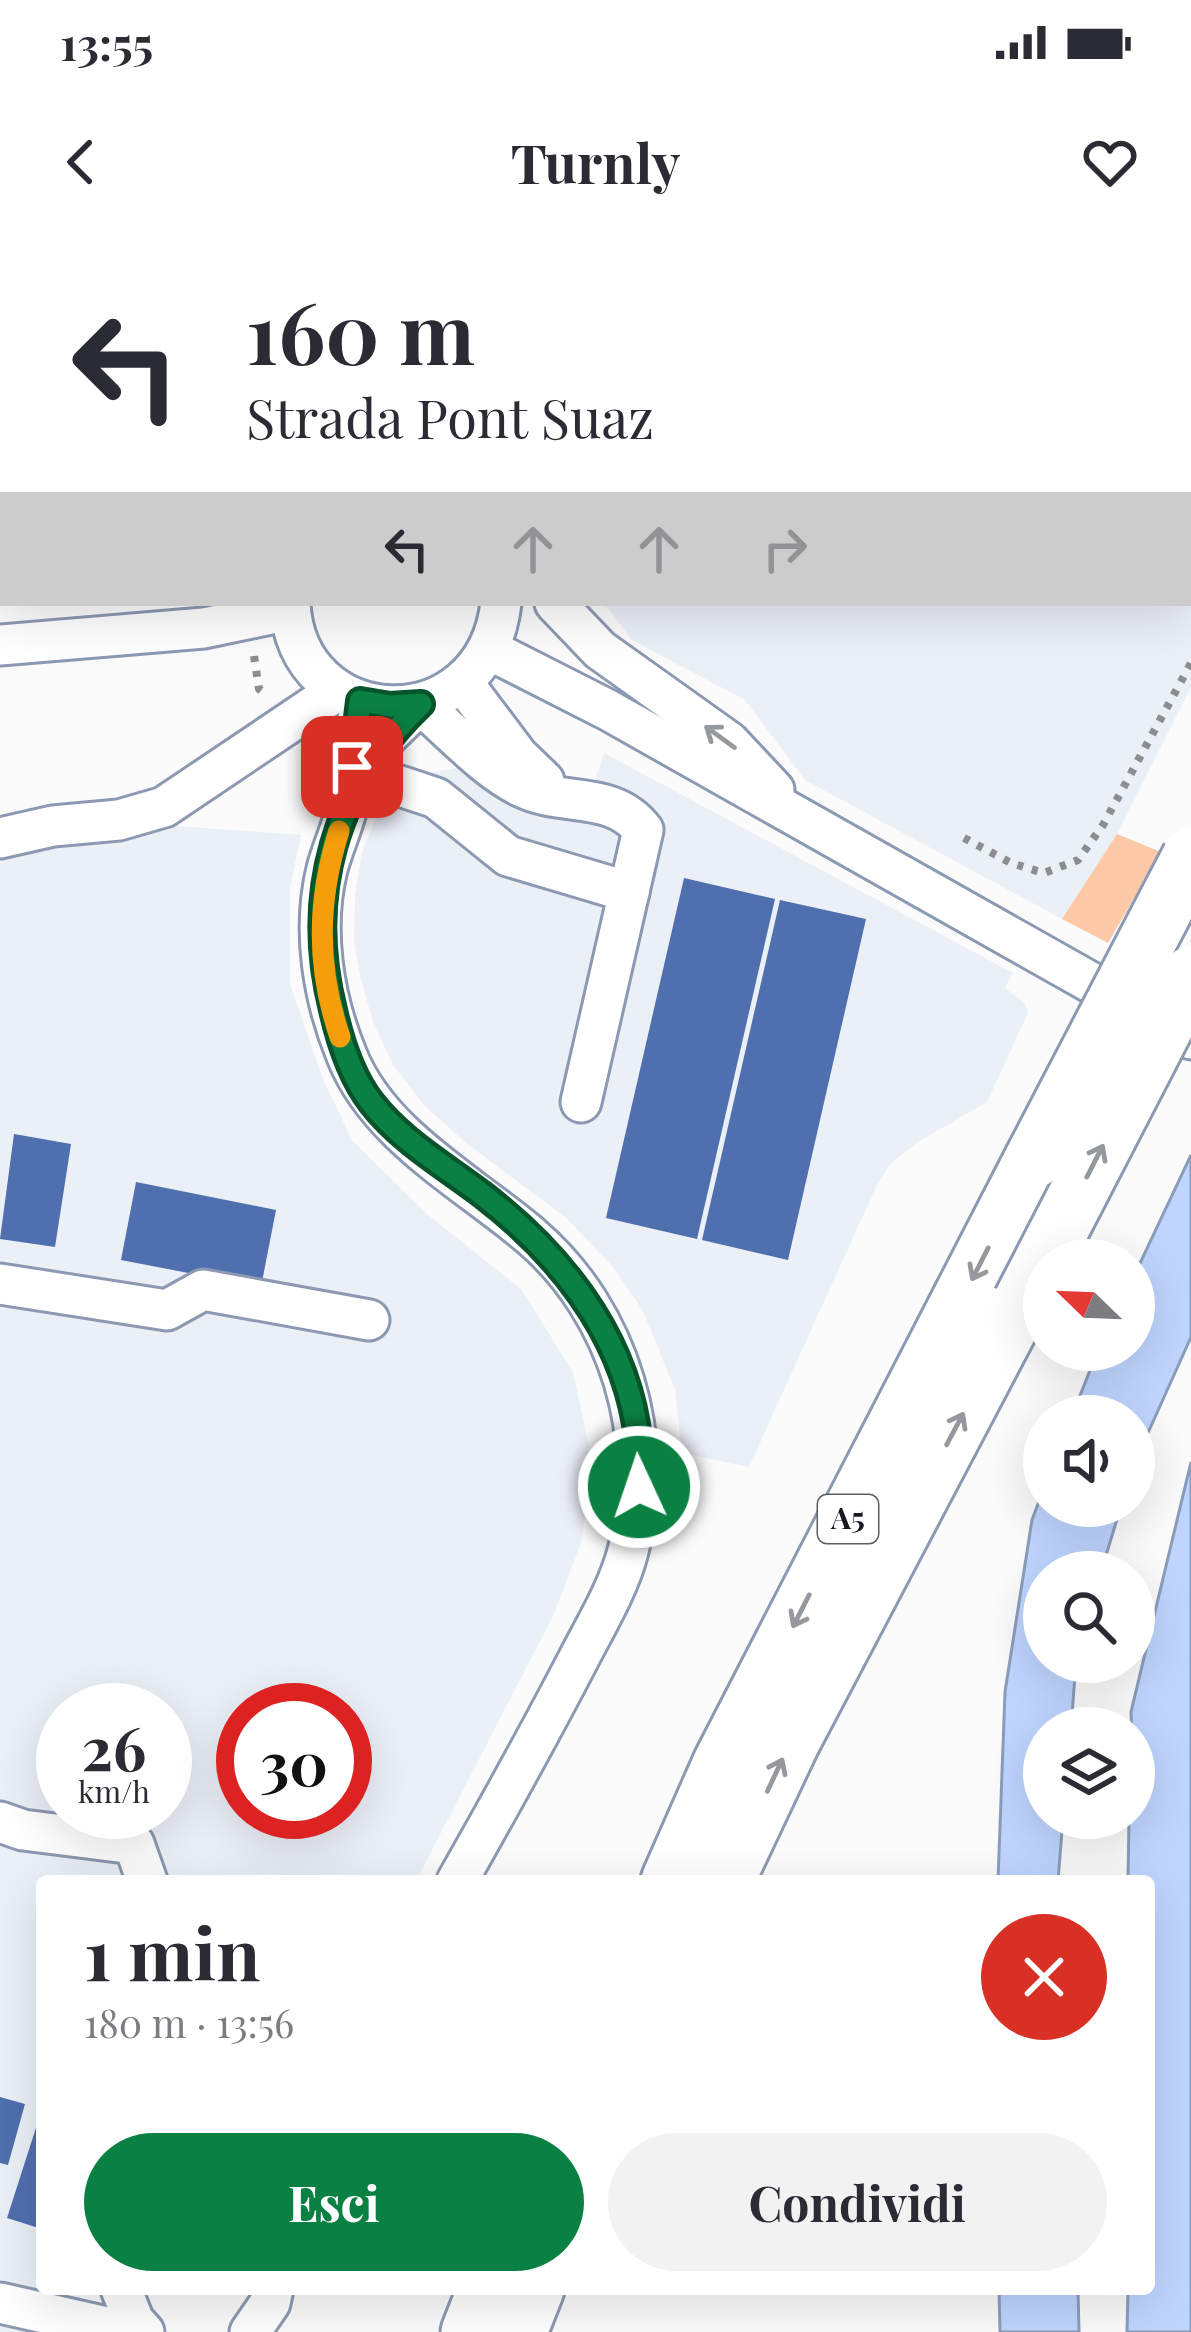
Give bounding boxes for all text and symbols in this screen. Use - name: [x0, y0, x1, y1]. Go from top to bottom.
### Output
- text: 13:55: [60, 12, 153, 72]
- text: Turnly: [511, 126, 680, 198]
- icon: back: [48, 129, 114, 195]
- icon: heart: [1077, 129, 1143, 195]
- text: 160 m: [246, 274, 475, 386]
- icon: left: [48, 288, 204, 444]
- text: Strada Pont Suaz: [246, 381, 654, 453]
- icon: left: [374, 516, 440, 582]
- icon: ahead: [500, 516, 566, 582]
- icon: ahead: [626, 516, 692, 582]
- icon: right: [752, 516, 818, 582]
- pin: [301, 716, 403, 818]
- one-way arrow: [704, 725, 736, 751]
- icon: arrive: [319, 734, 385, 800]
- one-way arrow: [1084, 1144, 1107, 1179]
- north arrow: [1023, 1239, 1155, 1371]
- map controls: [1023, 1239, 1155, 1839]
- one-way arrow: [967, 1245, 990, 1281]
- button: sound: [1023, 1395, 1155, 1527]
- one-way arrow: [944, 1413, 967, 1448]
- position arrow: [576, 1424, 702, 1550]
- road number: A5: [818, 1495, 878, 1543]
- button: search: [1023, 1551, 1155, 1683]
- one-way arrow: [789, 1592, 812, 1627]
- speed limit sign: 30: [216, 1683, 372, 1839]
- text: 26: [81, 1706, 147, 1786]
- button: layers: [1023, 1707, 1155, 1839]
- one-way arrow: [765, 1758, 787, 1794]
- text: km/h: [78, 1771, 150, 1811]
- text: 1 min: [84, 1903, 260, 1999]
- button: close: [981, 1914, 1107, 2040]
- text: 180 m · 13:56: [84, 1996, 294, 2048]
- button: Esci: [84, 2133, 584, 2271]
- button: Condividi: [608, 2133, 1107, 2271]

